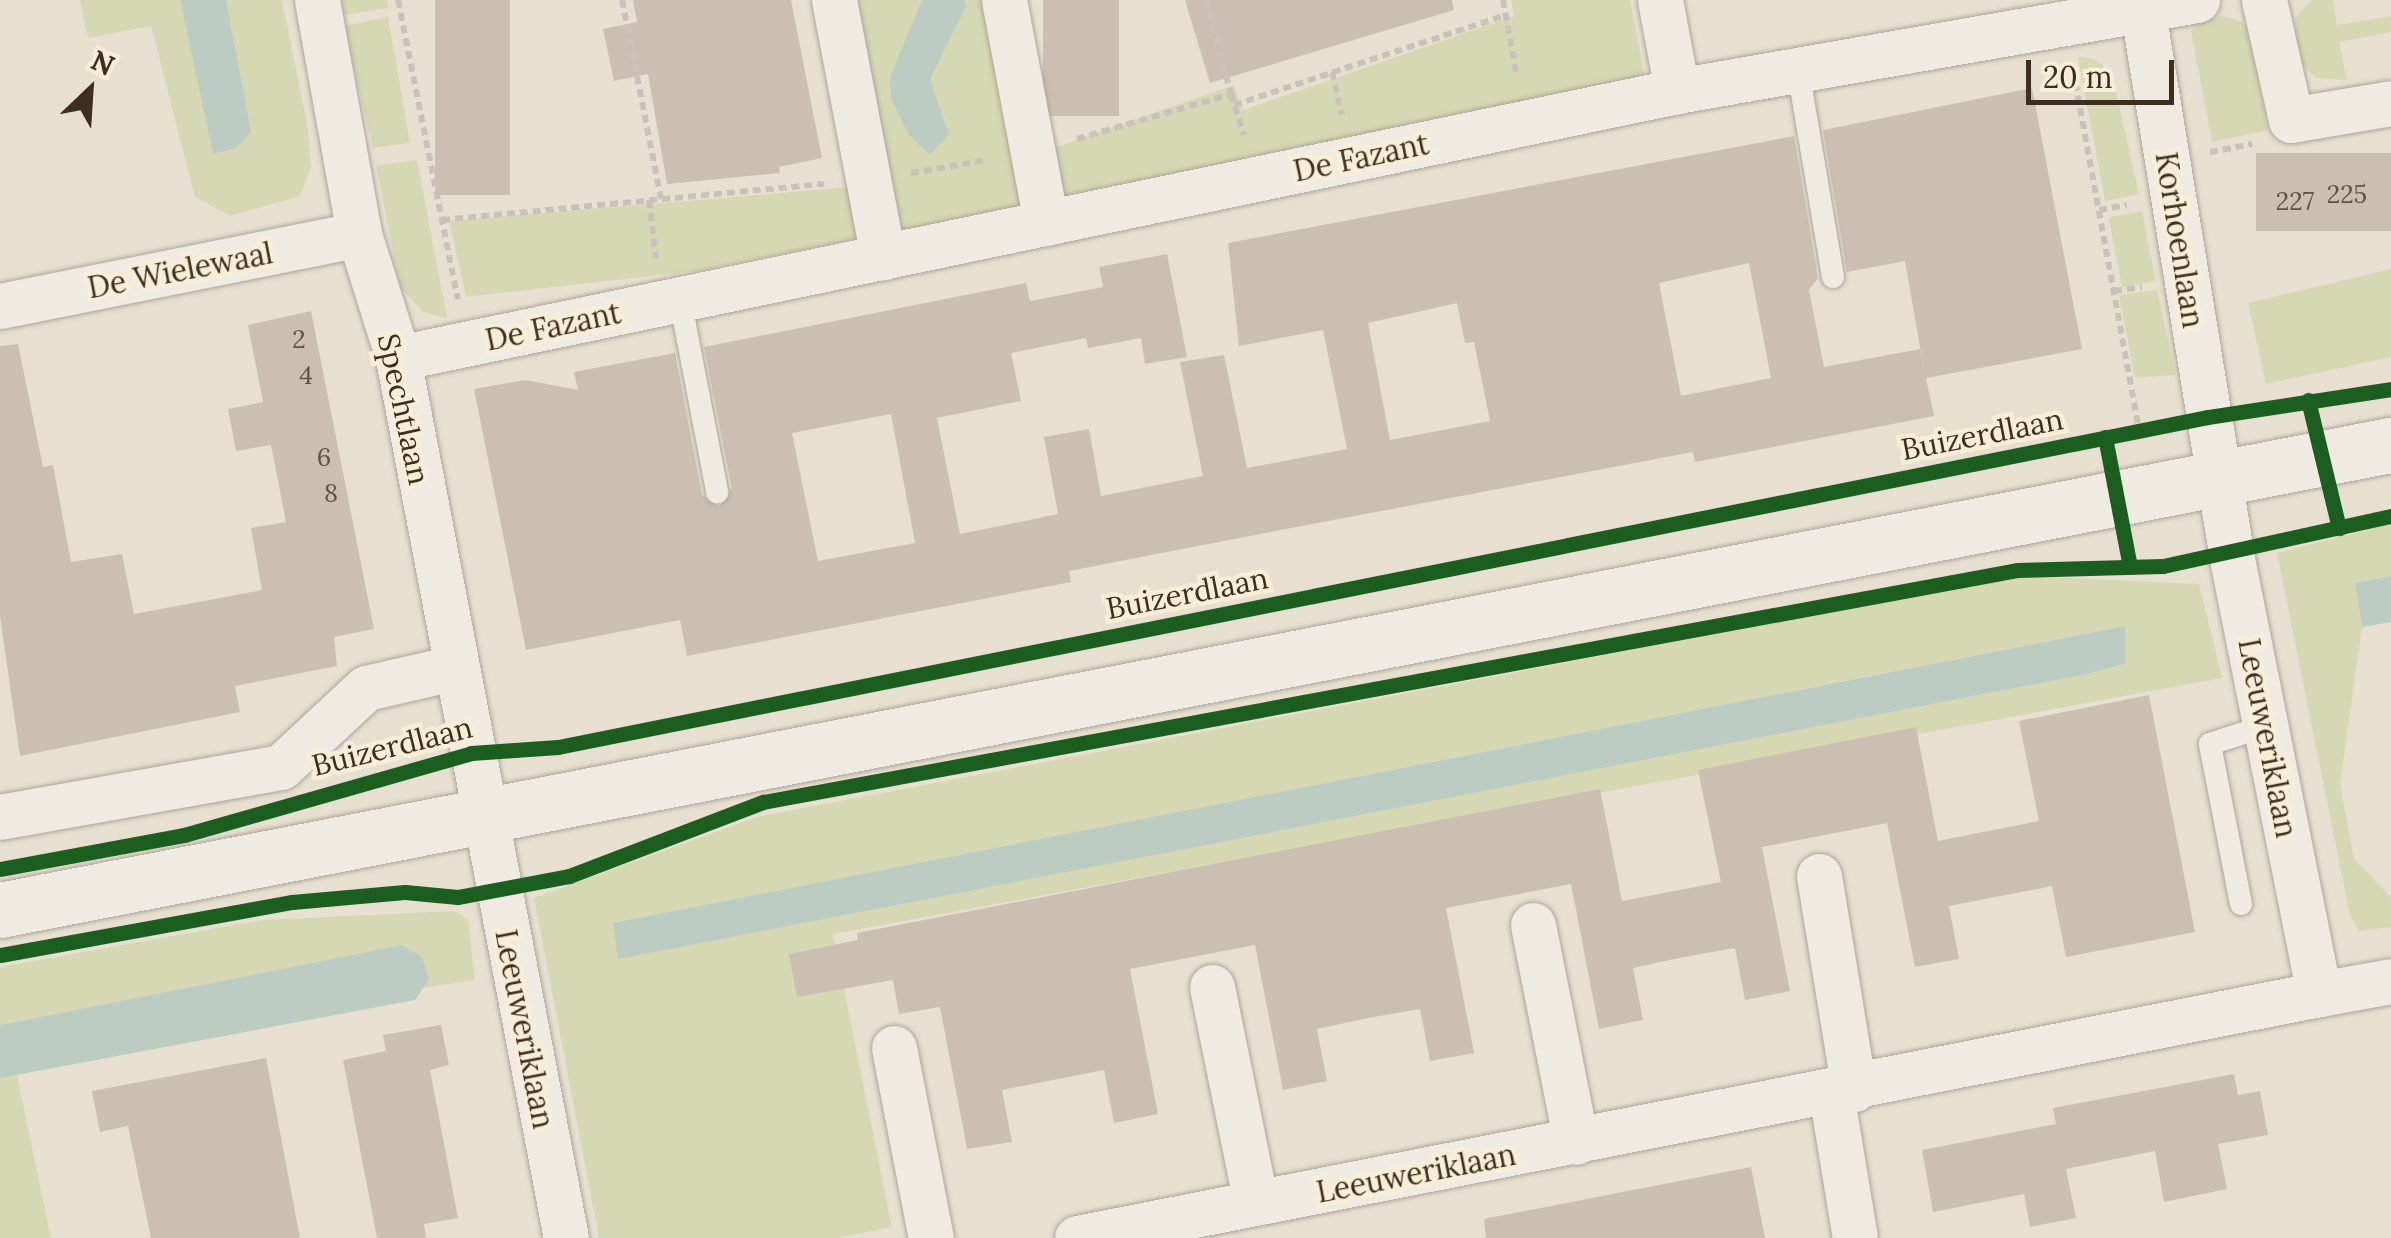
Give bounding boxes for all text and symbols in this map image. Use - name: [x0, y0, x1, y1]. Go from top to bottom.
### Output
- north arrow: [40, 40, 140, 140]
- scale bar: [2031, 40, 2178, 102]
- text: N: [85, 42, 120, 84]
- text: 20 m: [2043, 58, 2112, 96]
- street label: De Fazant: [1290, 125, 1432, 189]
- street label: Korhoenlaan: [2148, 149, 2212, 331]
- house number: 225: [2327, 179, 2367, 209]
- house number: 227: [2276, 186, 2314, 216]
- street label: De Wielewaal: [84, 234, 276, 306]
- street label: De Fazant: [482, 294, 624, 358]
- house number: 2: [292, 324, 306, 354]
- street label: Spechtlaan: [370, 330, 438, 488]
- house number: 4: [299, 360, 313, 390]
- street label: Buizerdlaan: [1898, 401, 2066, 467]
- house number: 6: [317, 442, 331, 472]
- house number: 8: [324, 478, 338, 508]
- street label: Buizerdlaan: [1103, 560, 1271, 626]
- street label: Leeuweriklaan: [2231, 635, 2305, 841]
- street label: Buizerdlaan: [308, 709, 476, 783]
- street label: Leeuweriklaan: [488, 926, 562, 1132]
- street label: Leeuweriklaan: [1313, 1136, 1519, 1210]

